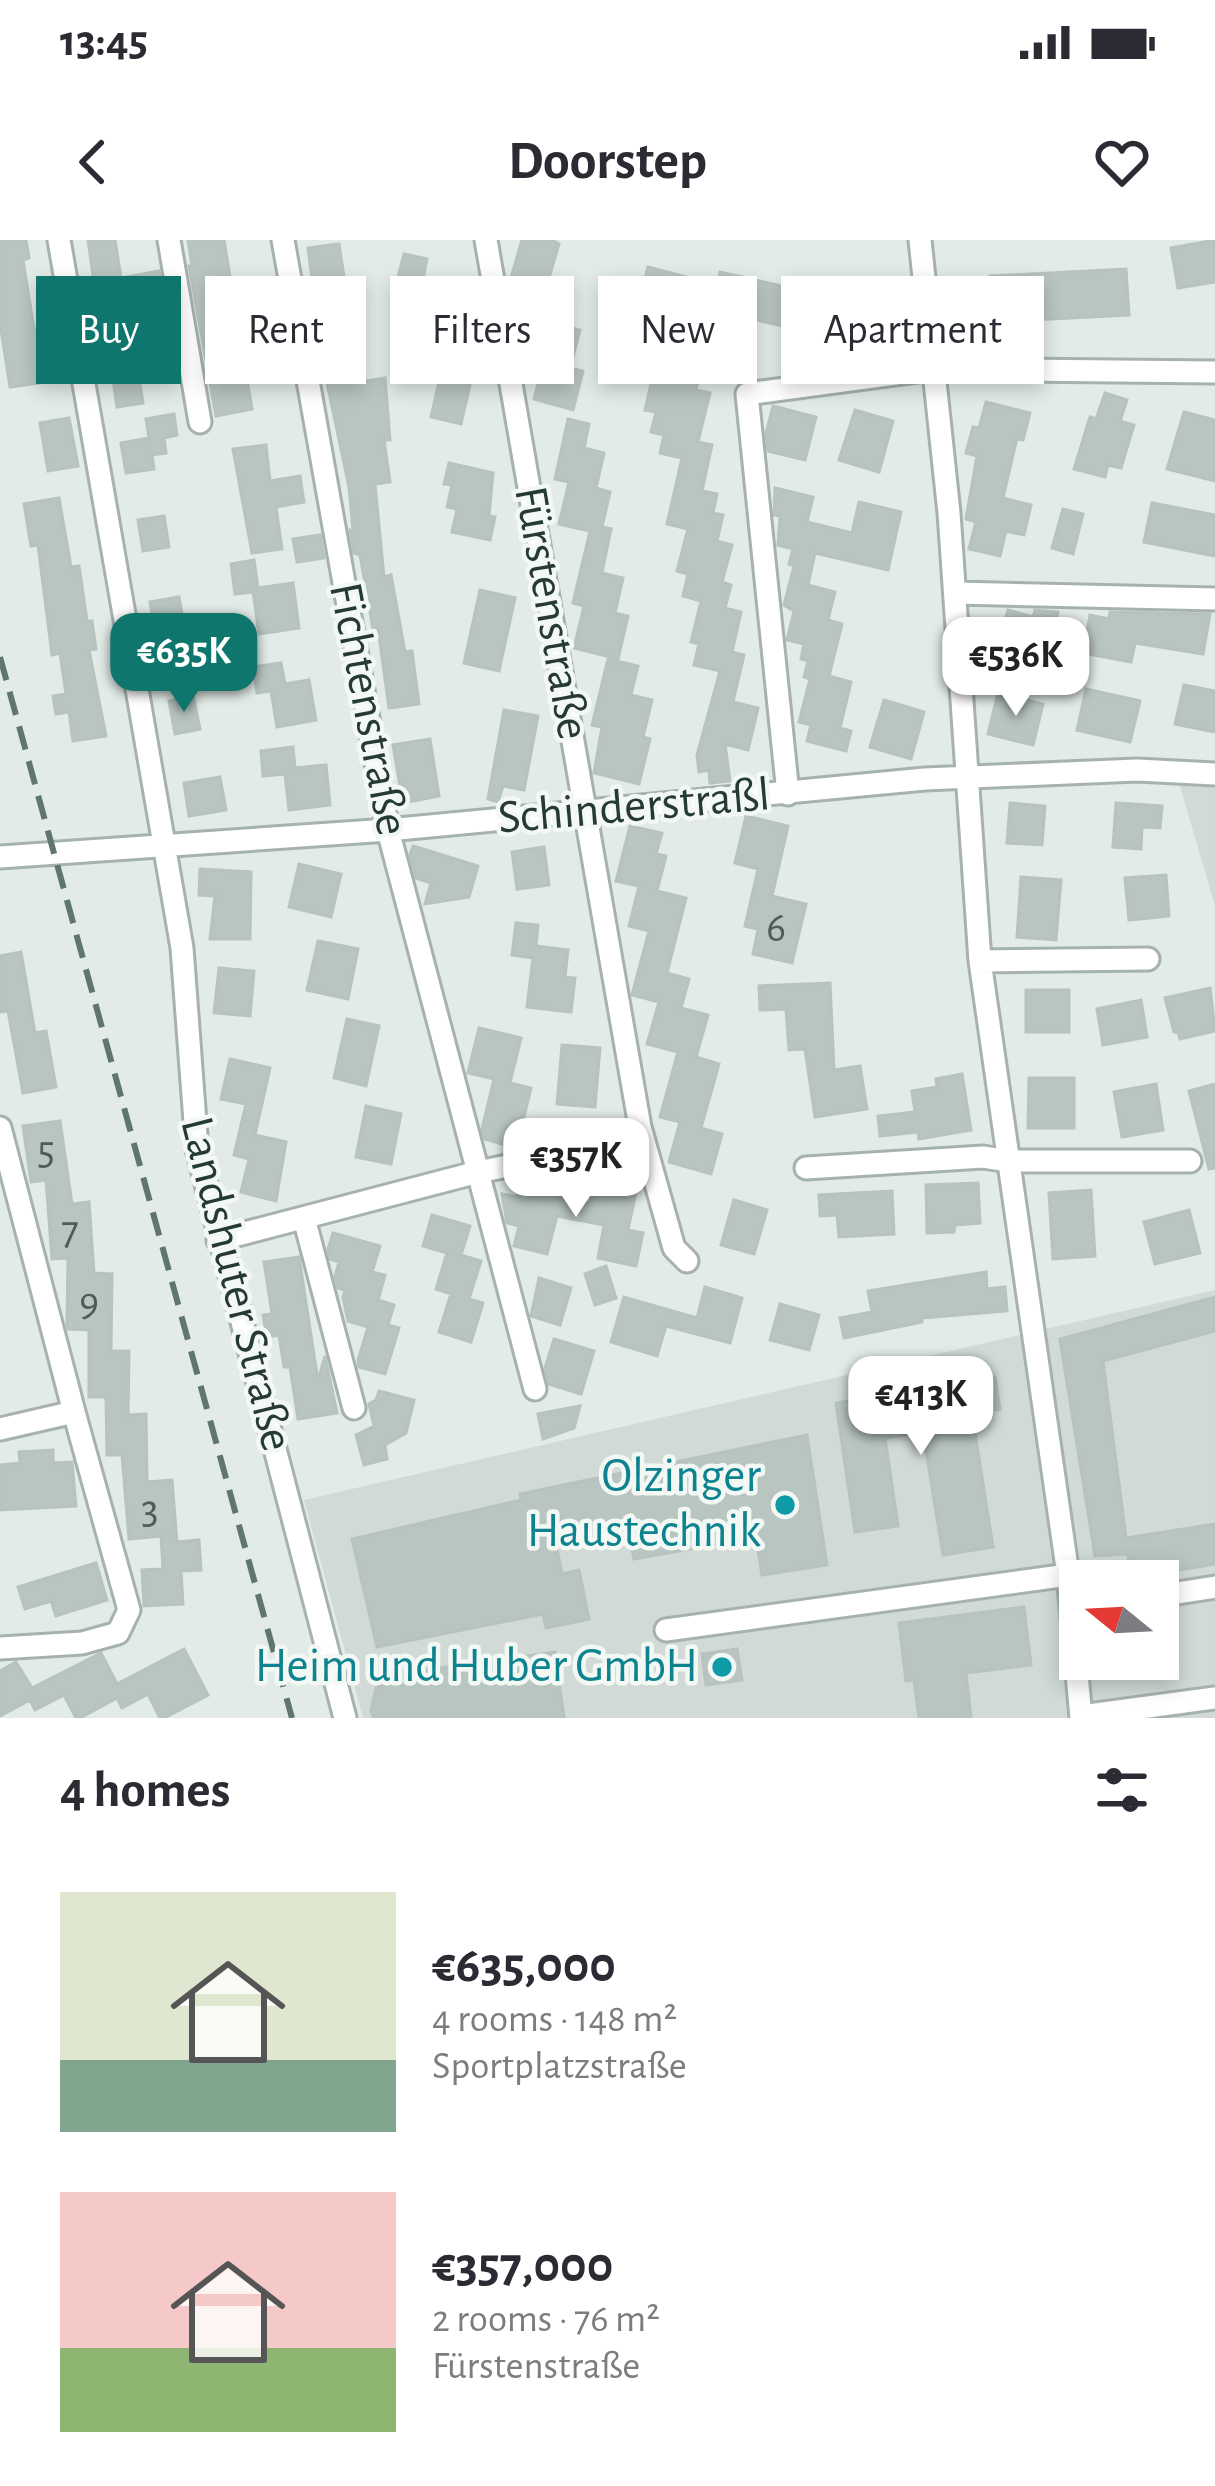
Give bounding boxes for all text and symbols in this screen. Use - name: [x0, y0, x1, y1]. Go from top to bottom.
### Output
- text: 13:45: [60, 19, 148, 64]
- icon: back: [60, 129, 126, 195]
- icon: heart: [1089, 129, 1155, 195]
- text: Doorstep: [508, 135, 707, 189]
- chip: Buy: [36, 276, 181, 384]
- chip: Rent: [205, 276, 366, 384]
- chip: Filters: [390, 276, 574, 384]
- chip: New: [598, 276, 757, 384]
- chip: Apartment: [781, 276, 1044, 384]
- street label: Fürstenstraße: [505, 483, 597, 743]
- street label: Fichtenstraße: [320, 579, 416, 839]
- pin: €635K: [100, 613, 268, 715]
- pin: €536K: [932, 617, 1100, 719]
- text: €635K: [137, 632, 231, 671]
- text: €536K: [969, 636, 1063, 675]
- street label: Schinderstraßl: [496, 771, 772, 843]
- house number: 6: [766, 907, 786, 949]
- street label: Landshuter Straße: [171, 1112, 301, 1456]
- pin: €357K: [492, 1118, 660, 1220]
- house number: 5: [37, 1130, 55, 1172]
- text: €357K: [530, 1137, 622, 1176]
- house number: 7: [61, 1210, 79, 1252]
- house number: 9: [79, 1281, 99, 1323]
- pin: €413K: [837, 1356, 1005, 1458]
- text: €413K: [875, 1375, 967, 1414]
- place label: Olzinger Haustechnik: [527, 1453, 761, 1556]
- house number: 3: [141, 1489, 159, 1531]
- marker: Olzinger Haustechnik: [772, 1492, 798, 1518]
- north arrow: [1059, 1560, 1179, 1680]
- map controls: [1059, 1560, 1179, 1680]
- place label: Heim und Huber GmbH: [255, 1643, 698, 1691]
- marker: Heim und Huber GmbH: [709, 1654, 735, 1680]
- icon: filters: [1089, 1757, 1155, 1823]
- text: 4 homes: [60, 1765, 230, 1816]
- icon: home: [156, 1940, 300, 2084]
- text: €635,000: [432, 1940, 616, 1991]
- text: 4 rooms · 148 m²: [432, 2000, 677, 2039]
- text: Sportplatzstraße: [432, 2047, 687, 2086]
- icon: home: [156, 2240, 300, 2384]
- text: €357,000: [432, 2240, 613, 2291]
- text: 2 rooms · 76 m²: [432, 2300, 660, 2339]
- text: Fürstenstraße: [432, 2347, 640, 2386]

